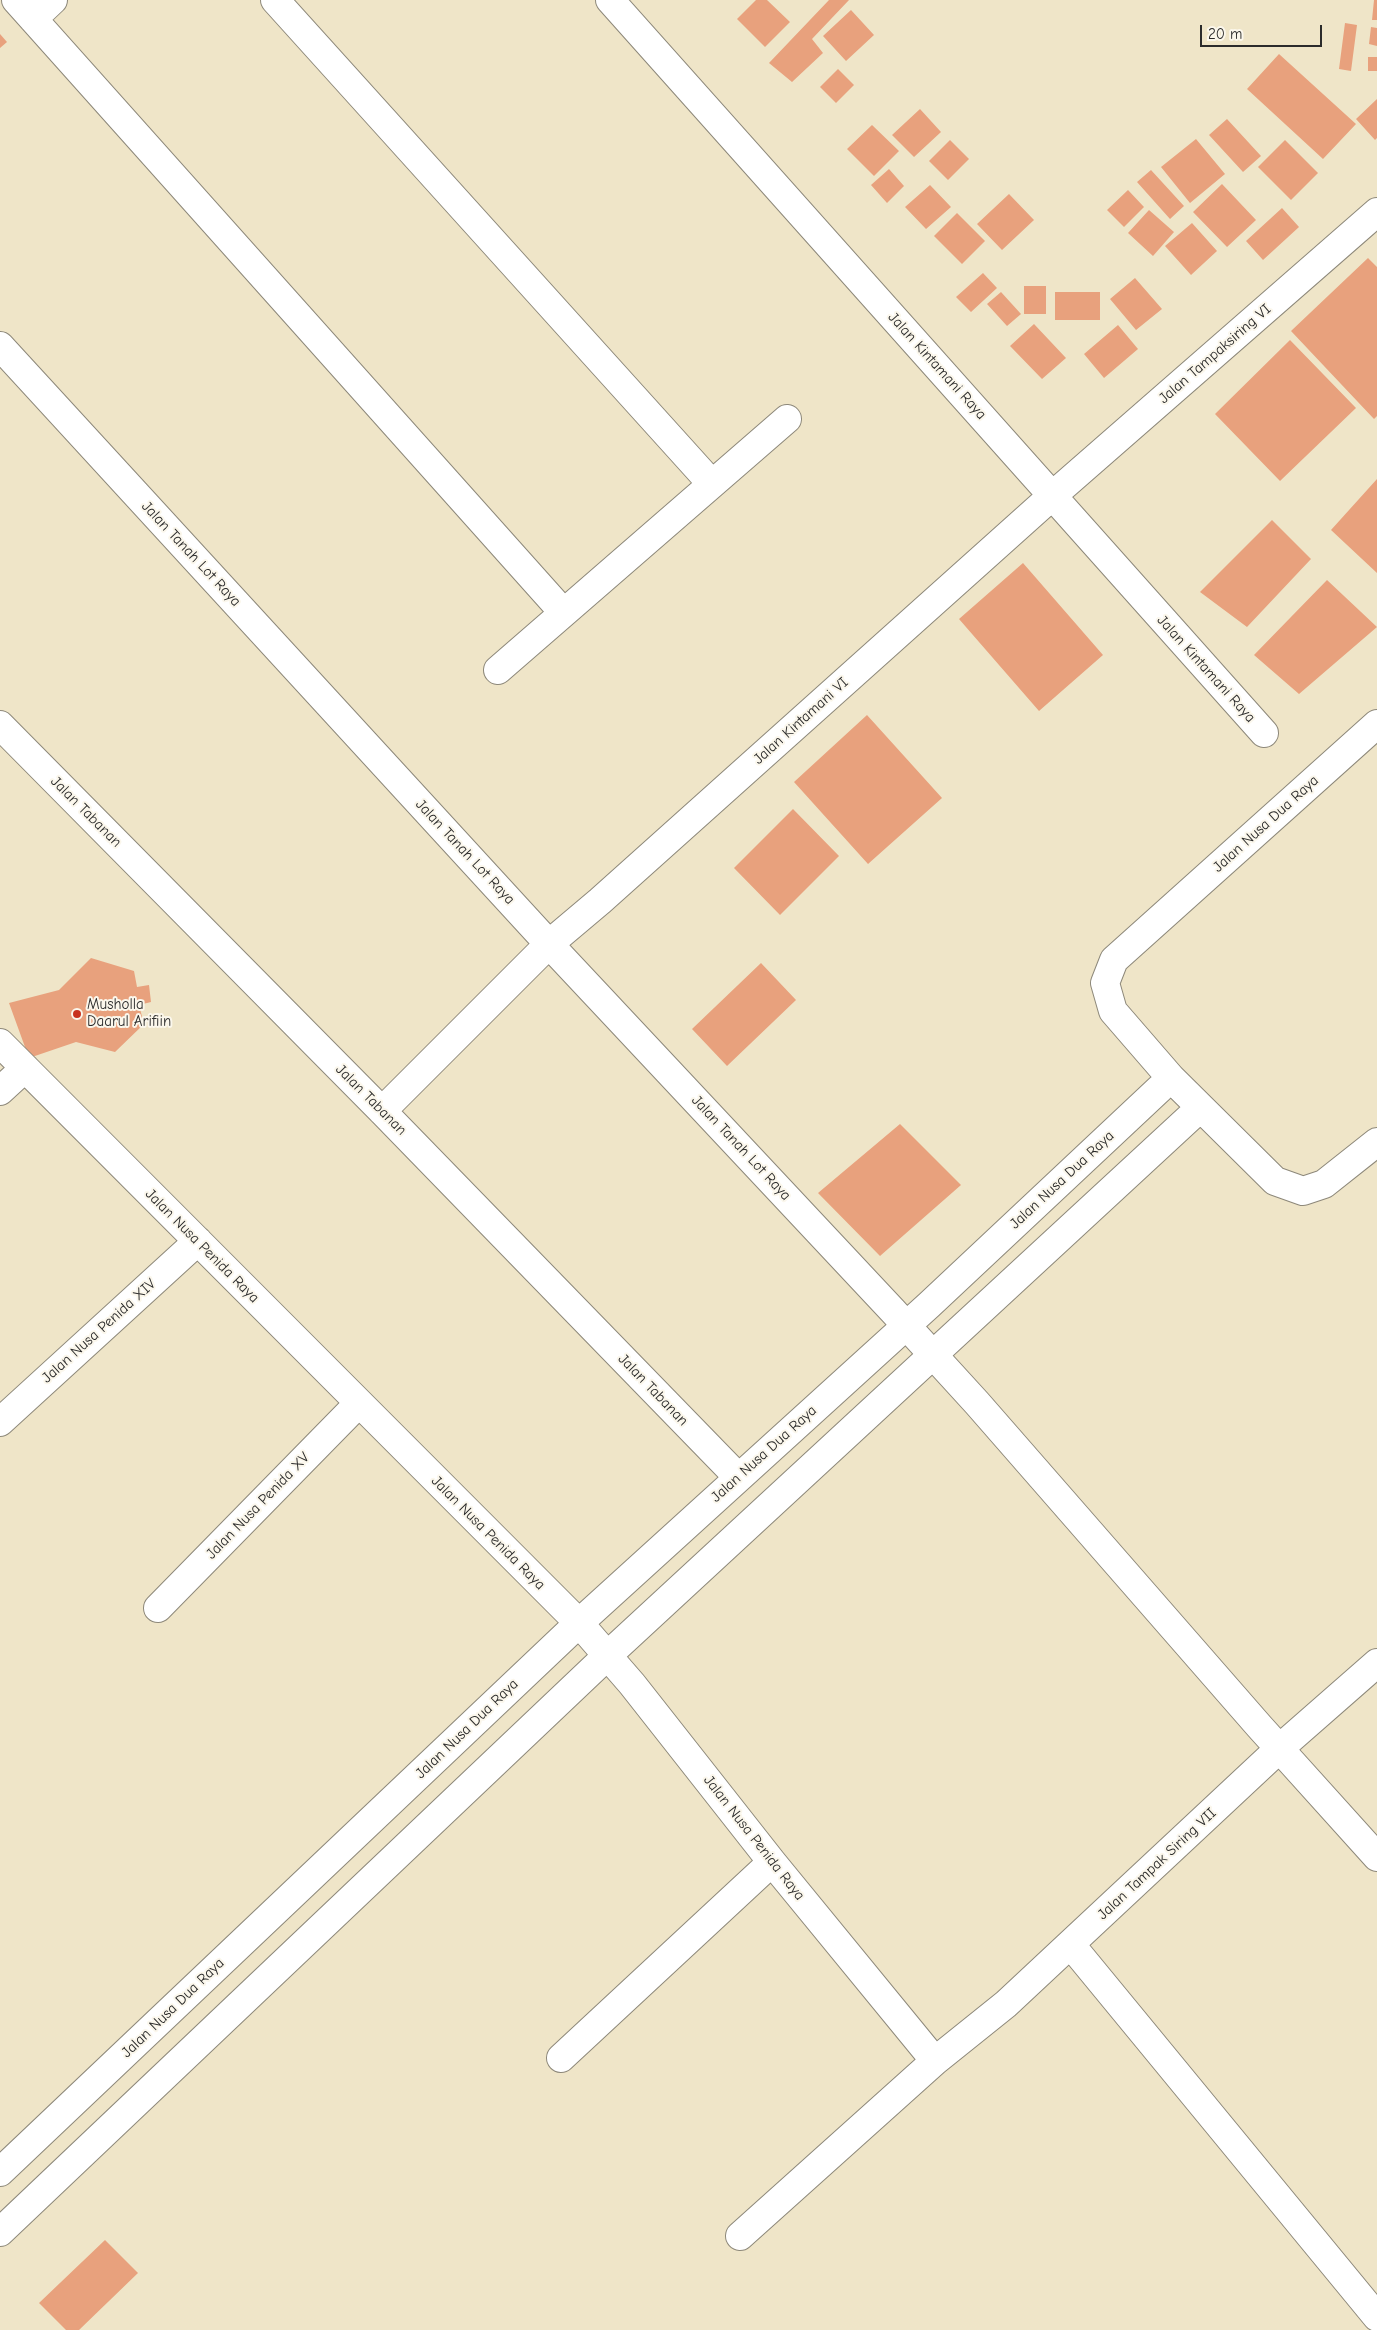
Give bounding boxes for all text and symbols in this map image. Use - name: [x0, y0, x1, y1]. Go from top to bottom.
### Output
- scale bar: [1202, 15, 1324, 47]
- text: 20 m: [1208, 25, 1242, 43]
- street label: Jalan Tampaksiring VI: [1155, 300, 1275, 408]
- street label: Jalan Kintamani Raya: [884, 309, 990, 423]
- street label: Jalan Tanah Lot Raya: [138, 498, 244, 610]
- street label: Jalan Kintamani Raya: [1153, 612, 1259, 726]
- street label: Jalan Kintamani VI: [750, 674, 852, 768]
- street label: Jalan Nusa Dua Raya: [1209, 772, 1323, 876]
- street label: Jalan Tabanan: [47, 773, 125, 851]
- street label: Jalan Tanah Lot Raya: [412, 796, 518, 908]
- place label: Musholla Daarul Arifiin: [87, 996, 171, 1031]
- marker: Musholla Daarul Arifiin: [71, 1008, 83, 1020]
- street label: Jalan Tabanan: [332, 1061, 410, 1139]
- street label: Jalan Tanah Lot Raya: [688, 1092, 794, 1204]
- street label: Jalan Nusa Dua Raya: [1006, 1127, 1118, 1233]
- street label: Jalan Nusa Penida Raya: [141, 1185, 263, 1307]
- street label: Jalan Nusa Penida XIV: [38, 1275, 160, 1387]
- street label: Jalan Tabanan: [614, 1350, 692, 1430]
- street label: Jalan Nusa Dua Raya: [707, 1402, 821, 1506]
- street label: Jalan Nusa Penida XV: [202, 1449, 314, 1563]
- street label: Jalan Nusa Penida Raya: [427, 1472, 549, 1594]
- street label: Jalan Nusa Dua Raya: [412, 1675, 522, 1783]
- street label: Jalan Nusa Penida Raya: [700, 1772, 808, 1904]
- street label: Jalan Tampak Siring VII: [1094, 1804, 1220, 1924]
- street label: Jalan Nusa Dua Raya: [118, 1954, 228, 2062]

